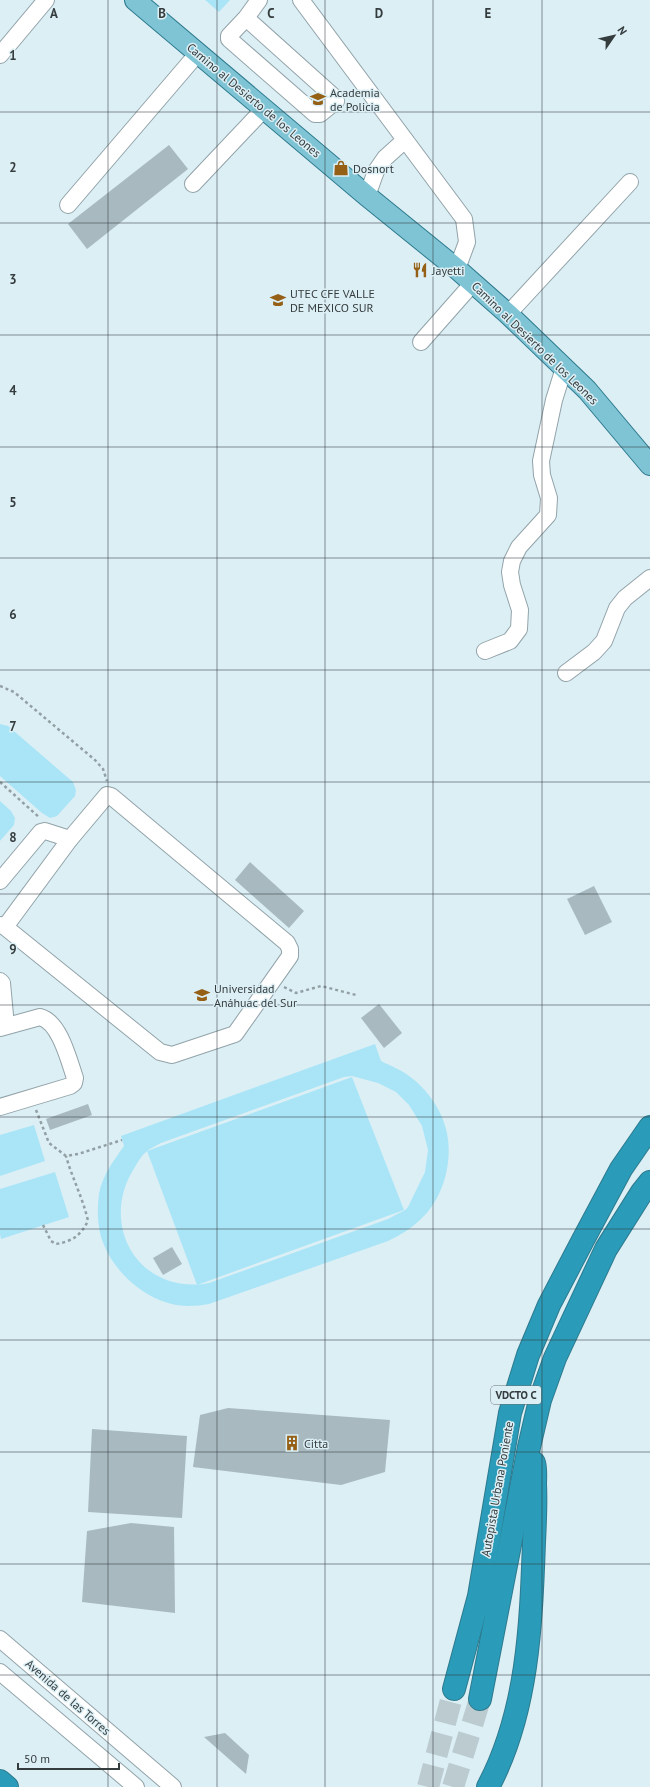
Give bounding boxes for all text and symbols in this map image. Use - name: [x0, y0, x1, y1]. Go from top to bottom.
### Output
- text: A: [50, 5, 58, 22]
- text: B: [158, 5, 166, 22]
- text: C: [267, 5, 275, 22]
- text: D: [375, 5, 383, 22]
- text: E: [485, 5, 492, 22]
- north arrow: [594, 16, 634, 56]
- text: N: [614, 23, 630, 37]
- street label: Camino al Desierto de los Leones: [184, 40, 324, 160]
- text: 1: [9, 47, 17, 64]
- place label: Academia de Policia: [330, 85, 380, 114]
- school or university icon: Academia de Policia: [309, 90, 327, 108]
- text: 2: [9, 159, 17, 176]
- shop icon: Dosnort: [332, 159, 350, 177]
- place label: Dosnort: [353, 161, 394, 176]
- restaurant icon: Jayetti: [411, 261, 429, 279]
- place label: Jayetti: [431, 263, 464, 278]
- text: 3: [9, 271, 17, 288]
- street label: Camino al Desierto de los Leones: [469, 278, 601, 408]
- place label: UTEC CFE VALLE DE MEXICO SUR: [290, 286, 375, 315]
- school or university icon: UTEC CFE VALLE DE MEXICO SUR: [269, 291, 287, 309]
- text: 4: [9, 382, 17, 399]
- text: 5: [9, 494, 17, 511]
- text: 6: [9, 606, 17, 623]
- text: 7: [9, 718, 17, 735]
- text: 8: [9, 829, 17, 846]
- text: 9: [9, 941, 17, 958]
- place label: Universidad Anáhuac del Sur: [214, 981, 297, 1010]
- school or university icon: Universidad Anáhuac del Sur: [193, 986, 211, 1004]
- road number: VDCTO C: [491, 1386, 541, 1404]
- street label: Autopista Urbana Poniente: [478, 1420, 516, 1558]
- building icon: Citta: [283, 1434, 301, 1452]
- place label: Citta: [304, 1436, 328, 1451]
- street label: Avenida de las Torres: [22, 1656, 114, 1738]
- scale bar: [18, 1745, 119, 1771]
- text: 50 m: [24, 1751, 50, 1766]

